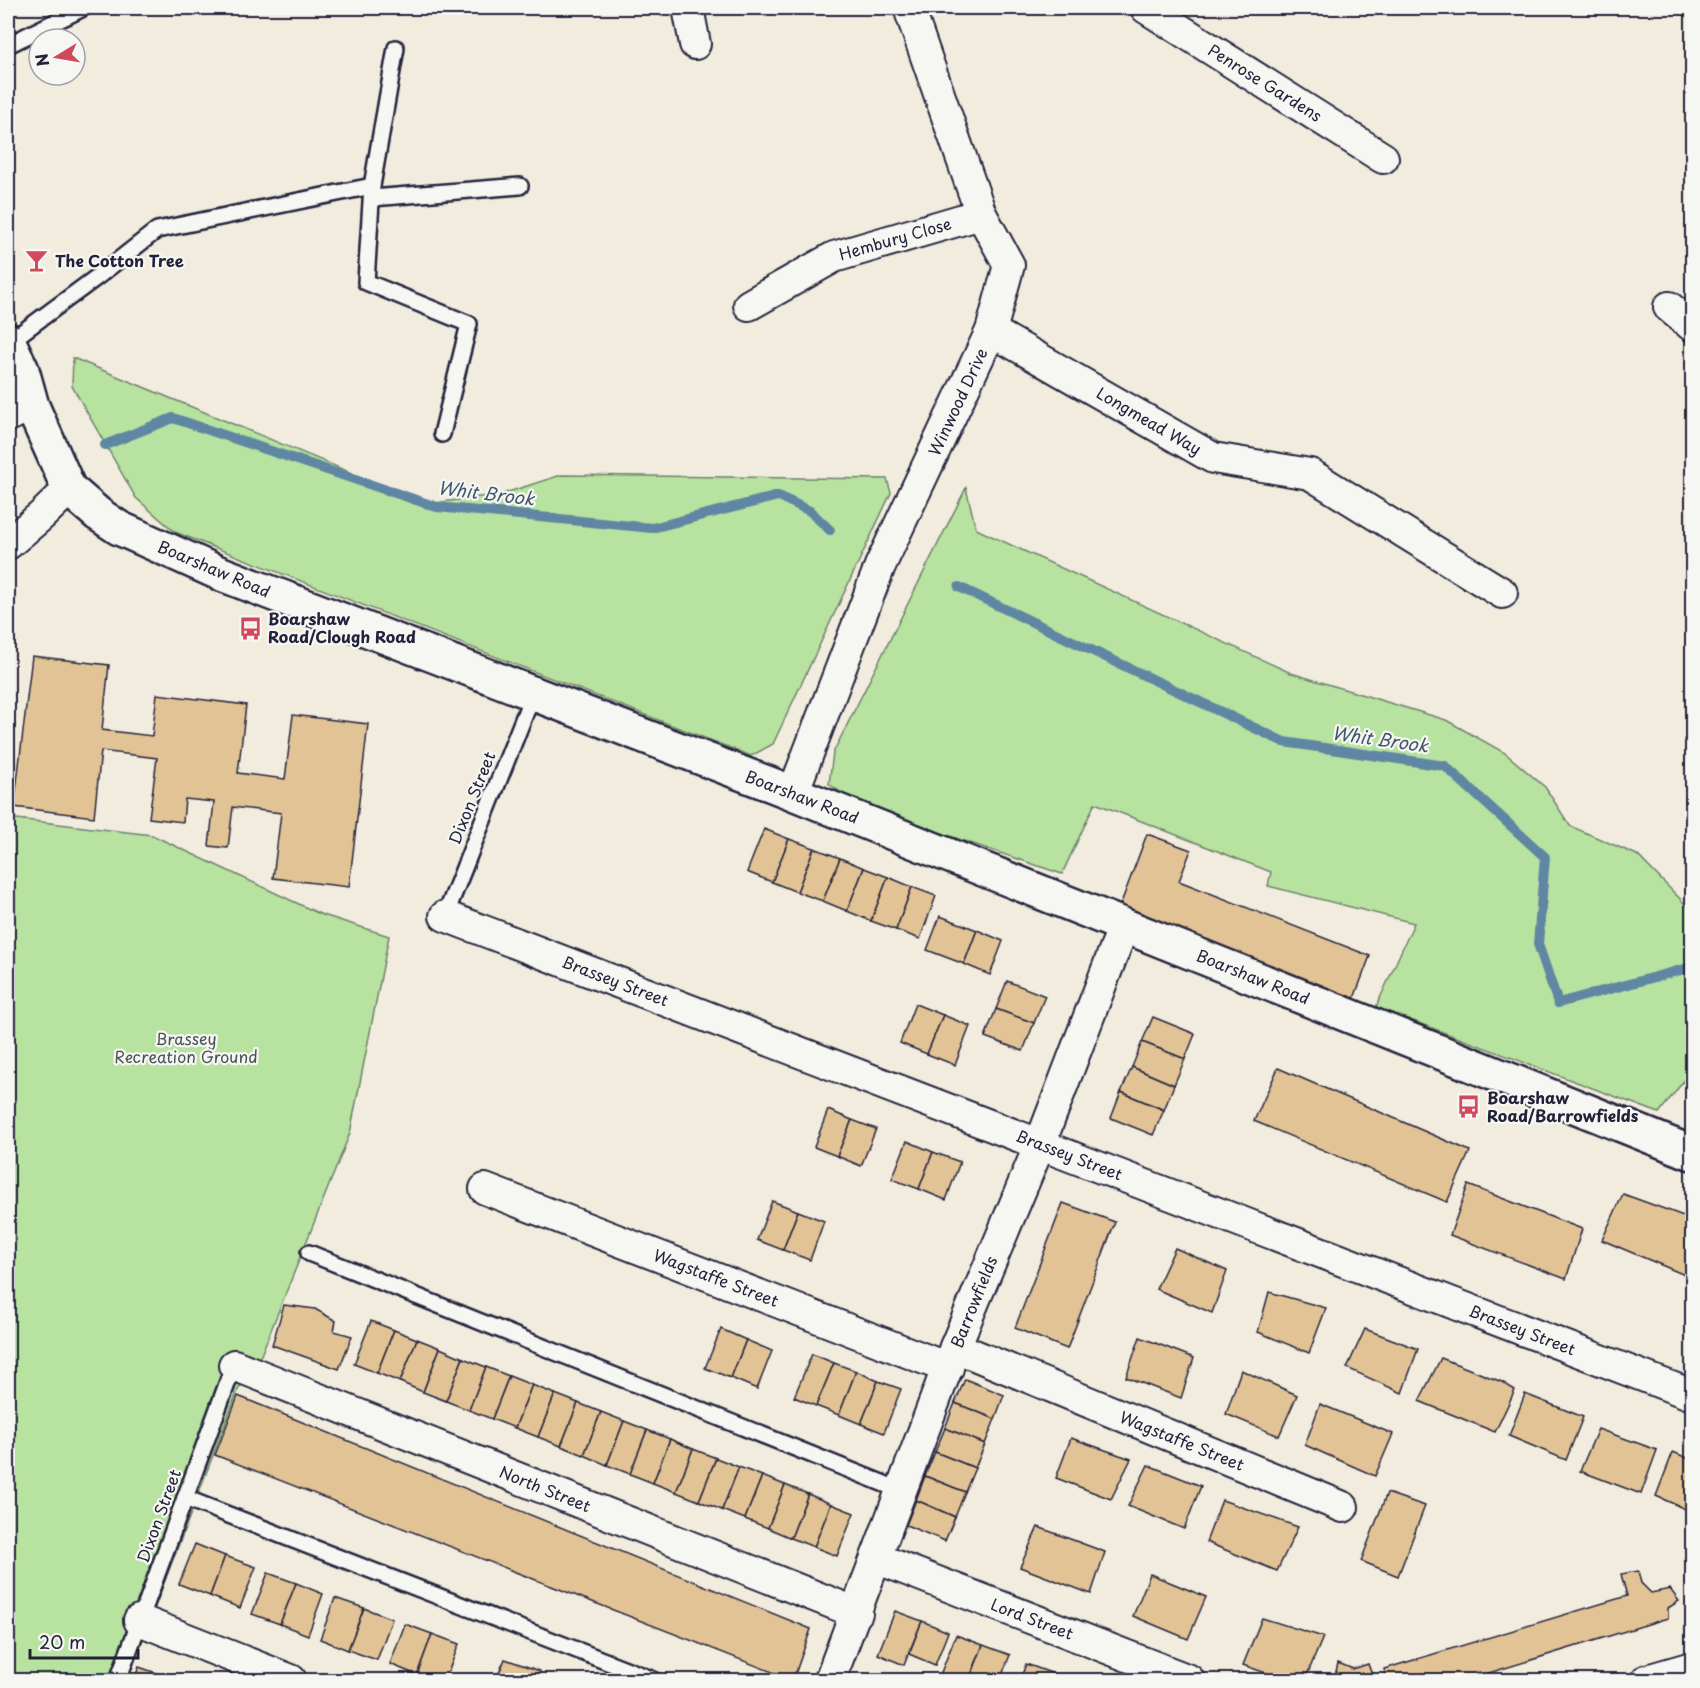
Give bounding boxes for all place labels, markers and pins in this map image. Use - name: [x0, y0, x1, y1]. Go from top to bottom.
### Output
- bar icon: The Cotton Tree: [24, 248, 50, 274]
- place label: The Cotton Tree: [55, 248, 184, 272]
- place label: Boarshaw Road/Clough Road: [268, 606, 416, 648]
- bus stop icon: Boarshaw Road/Clough Road: [237, 615, 263, 641]
- place label: Boarshaw Road/Barrowfields: [1487, 1085, 1639, 1127]
- bus stop icon: Boarshaw Road/Barrowfields: [1456, 1094, 1482, 1120]

